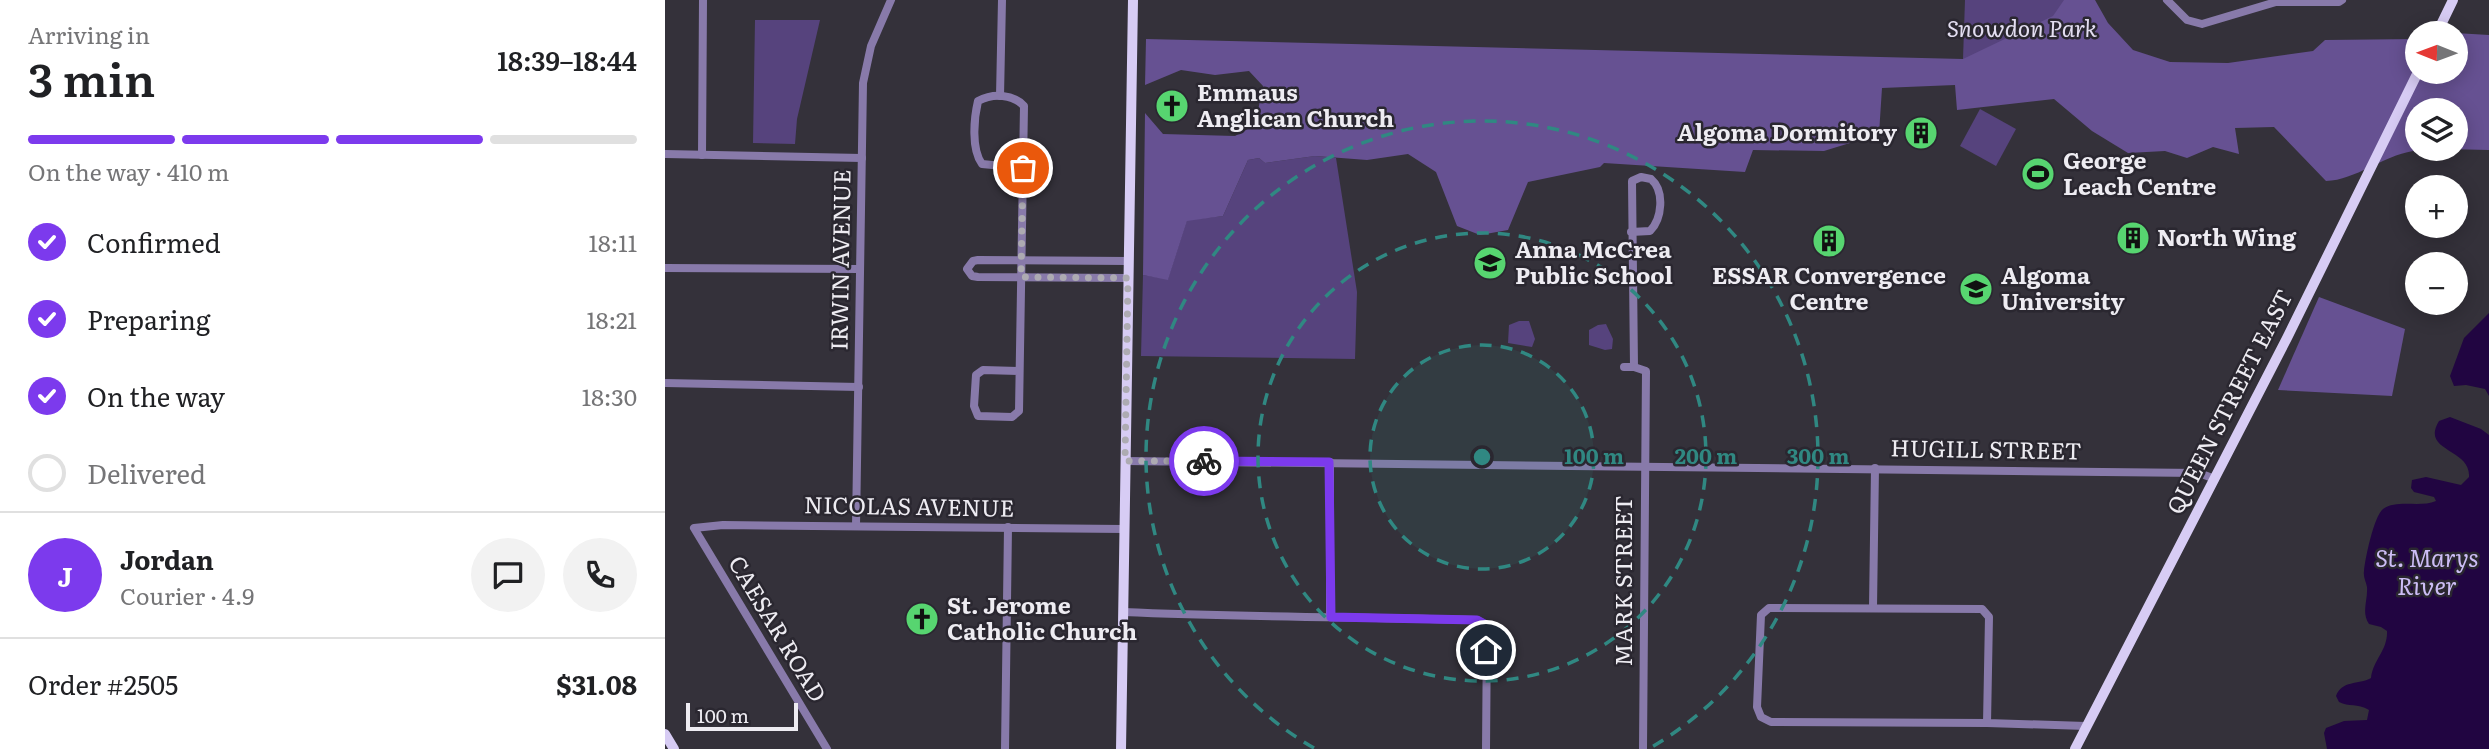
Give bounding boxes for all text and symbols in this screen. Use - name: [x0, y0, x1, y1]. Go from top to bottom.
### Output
- park label: Snowdon Park: [1947, 10, 2098, 44]
- text: Arriving in: [28, 17, 150, 51]
- north arrow: [2405, 21, 2467, 84]
- map controls: [2405, 21, 2468, 315]
- text: 18:39–18:44: [497, 40, 637, 79]
- text: 3 min: [28, 43, 155, 111]
- place label: Emmaus Anglican Church: [1197, 74, 1394, 134]
- church icon: Emmaus Anglican Church: [1153, 87, 1191, 125]
- button: layers: [2405, 98, 2468, 161]
- place label: Algoma Dormitory: [1677, 114, 1897, 148]
- building icon: Algoma Dormitory: [1902, 114, 1940, 152]
- pin: [993, 138, 1053, 198]
- place label: George Leach Centre: [2063, 142, 2216, 202]
- icon: bag: [1004, 149, 1042, 187]
- text: On the way · 410 m: [28, 154, 229, 188]
- sports icon: George Leach Centre: [2019, 155, 2057, 193]
- street label: IRWIN AVENUE: [820, 169, 858, 351]
- button: +: [2405, 175, 2468, 238]
- building icon: North Wing: [2114, 219, 2152, 257]
- place label: North Wing: [2157, 219, 2297, 253]
- text: Confirmed: [87, 222, 221, 261]
- building icon: ESSAR Convergence Centre: [1810, 222, 1848, 260]
- icon: check: [28, 223, 66, 261]
- text: 18:11: [589, 225, 637, 259]
- place label: Anna McCrea Public School: [1515, 231, 1673, 291]
- school or university icon: Anna McCrea Public School: [1471, 244, 1509, 282]
- button: −: [2405, 252, 2468, 315]
- place label: ESSAR Convergence Centre: [1712, 257, 1946, 317]
- place label: Algoma University: [2001, 257, 2125, 317]
- school or university icon: Algoma University: [1957, 270, 1995, 308]
- street label: QUEEN STREET EAST: [2157, 283, 2300, 519]
- text: Preparing: [87, 299, 210, 338]
- icon: check: [28, 300, 66, 338]
- text: 18:21: [587, 302, 637, 336]
- text: On the way: [87, 376, 225, 415]
- icon: check: [28, 377, 66, 415]
- text: 18:30: [582, 379, 637, 413]
- courier: [1169, 426, 1239, 496]
- street label: HUGILL STREET: [1890, 429, 2082, 467]
- text: 100 m: [1564, 439, 1624, 470]
- text: 200 m: [1675, 439, 1737, 470]
- text: 300 m: [1787, 439, 1849, 470]
- icon: bike: [1185, 442, 1223, 480]
- centre of rings: [1470, 445, 1494, 469]
- text: Delivered: [87, 453, 206, 492]
- street label: NICOLAS AVENUE: [804, 486, 1014, 524]
- street label: MARK STREET: [1605, 495, 1639, 667]
- button: chat: [471, 538, 545, 612]
- button: phone: [563, 538, 637, 612]
- text: Jordan: [120, 539, 214, 578]
- water label: St. Marys River: [2375, 539, 2479, 602]
- street label: CAESAR ROAD: [722, 548, 836, 708]
- text: J: [58, 556, 72, 595]
- text: Courier · 4.9: [120, 578, 254, 612]
- place label: St. Jerome Catholic Church: [947, 587, 1137, 647]
- church icon: St. Jerome Catholic Church: [903, 600, 941, 638]
- pin: [1456, 620, 1516, 680]
- icon: home: [1467, 631, 1505, 669]
- text: Order #2505: [28, 664, 178, 703]
- text: $31.08: [556, 664, 637, 703]
- scale bar: [686, 700, 798, 732]
- text: 100 m: [697, 701, 749, 729]

